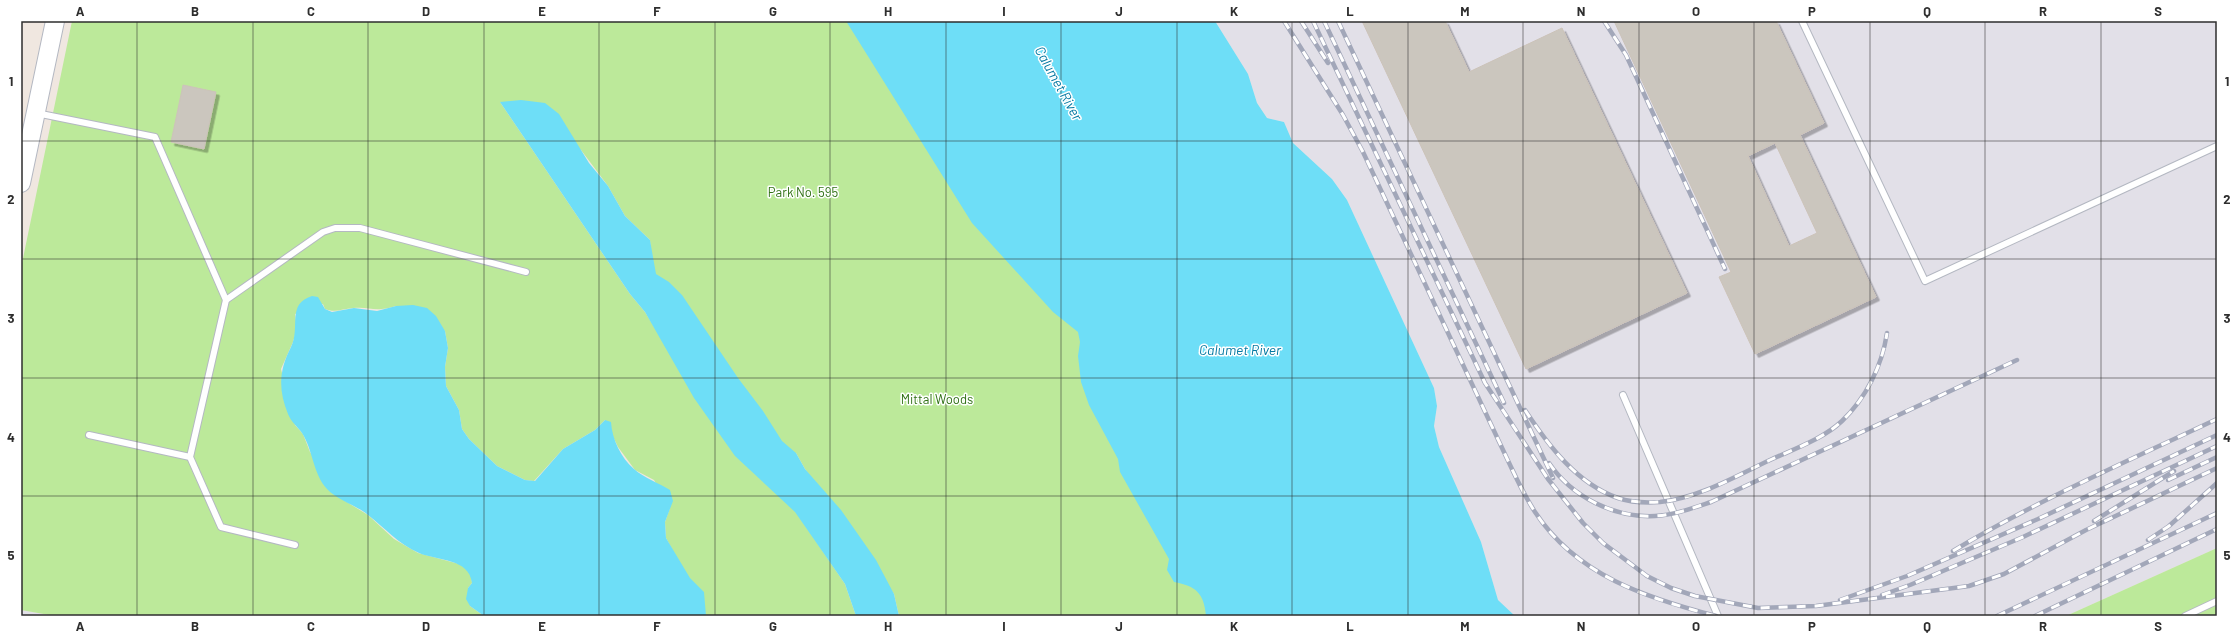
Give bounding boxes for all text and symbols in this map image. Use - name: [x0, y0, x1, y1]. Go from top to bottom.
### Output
- text: A: [76, 3, 85, 19]
- text: B: [191, 3, 199, 19]
- text: C: [307, 3, 315, 19]
- text: D: [422, 3, 430, 19]
- text: E: [538, 3, 546, 19]
- text: F: [653, 3, 661, 19]
- text: G: [769, 3, 777, 19]
- text: H: [884, 3, 892, 19]
- text: I: [1002, 3, 1006, 19]
- text: J: [1115, 3, 1123, 19]
- text: K: [1230, 3, 1238, 19]
- text: L: [1346, 3, 1354, 19]
- text: M: [1460, 3, 1470, 19]
- text: N: [1577, 3, 1585, 19]
- text: O: [1692, 3, 1700, 19]
- text: P: [1808, 3, 1816, 19]
- text: Q: [1923, 3, 1931, 19]
- text: R: [2039, 3, 2047, 19]
- text: S: [2154, 3, 2162, 19]
- water label: Calumet River: [1032, 43, 1087, 124]
- text: 1: [9, 73, 13, 89]
- text: 1: [2225, 73, 2229, 89]
- park label: Park No. 595: [768, 184, 838, 200]
- text: 2: [7, 191, 15, 207]
- text: 2: [2223, 191, 2231, 207]
- text: 3: [7, 310, 15, 326]
- text: 3: [2223, 310, 2231, 326]
- water label: Calumet River: [1199, 341, 1282, 358]
- park label: Mittal Woods: [901, 391, 973, 407]
- text: 4: [7, 429, 15, 445]
- text: 4: [2223, 429, 2231, 445]
- text: 5: [7, 547, 15, 563]
- text: 5: [2223, 547, 2231, 563]
- text: A: [76, 618, 85, 634]
- text: B: [191, 618, 199, 634]
- text: C: [307, 618, 315, 634]
- text: D: [422, 618, 430, 634]
- text: E: [538, 618, 546, 634]
- text: F: [653, 618, 661, 634]
- text: G: [769, 618, 777, 634]
- text: H: [884, 618, 892, 634]
- text: I: [1002, 618, 1006, 634]
- text: J: [1115, 618, 1123, 634]
- text: K: [1230, 618, 1238, 634]
- text: L: [1346, 618, 1354, 634]
- text: M: [1460, 618, 1470, 634]
- text: N: [1577, 618, 1585, 634]
- text: O: [1692, 618, 1700, 634]
- text: P: [1808, 618, 1816, 634]
- text: Q: [1923, 618, 1931, 634]
- text: R: [2039, 618, 2047, 634]
- text: S: [2154, 618, 2162, 634]

